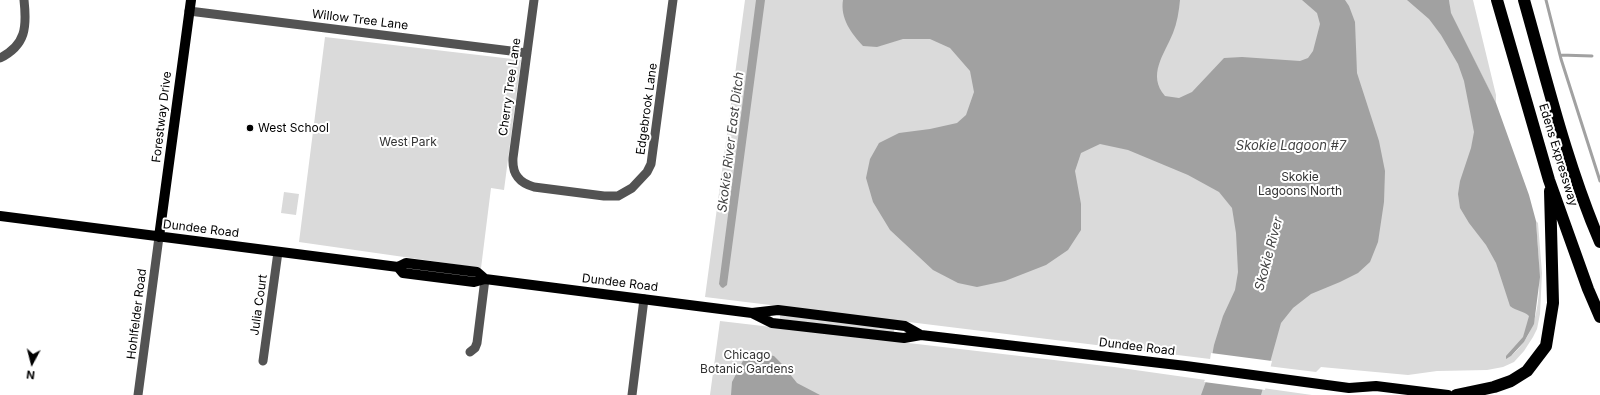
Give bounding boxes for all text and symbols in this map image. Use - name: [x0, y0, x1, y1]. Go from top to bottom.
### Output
- street label: Willow Tree Lane: [311, 7, 409, 33]
- street label: Cherry Tree Lane: [496, 37, 524, 137]
- street label: Edgebrook Lane: [633, 62, 661, 156]
- street label: Forestway Drive: [149, 71, 175, 163]
- water label: Skokie River East Ditch: [715, 71, 747, 213]
- street label: Edens Expressway: [1536, 102, 1580, 208]
- place label: West School: [258, 121, 329, 135]
- marker: West School: [245, 123, 255, 133]
- park label: West Park: [379, 135, 437, 149]
- water label: Skokie Lagoon #7: [1236, 138, 1346, 154]
- park label: Skokie Lagoons North: [1258, 170, 1342, 198]
- water label: Skokie River: [1252, 216, 1286, 292]
- street label: Dundee Road: [162, 217, 240, 241]
- street label: Hohlfelder Road: [124, 268, 150, 360]
- street label: Dundee Road: [581, 271, 659, 295]
- street label: Julia Court: [248, 274, 270, 336]
- street label: Dundee Road: [1098, 335, 1176, 359]
- north arrow: [12, 343, 52, 383]
- park label: Chicago Botanic Gardens: [700, 348, 794, 376]
- text: N: [26, 367, 36, 382]

